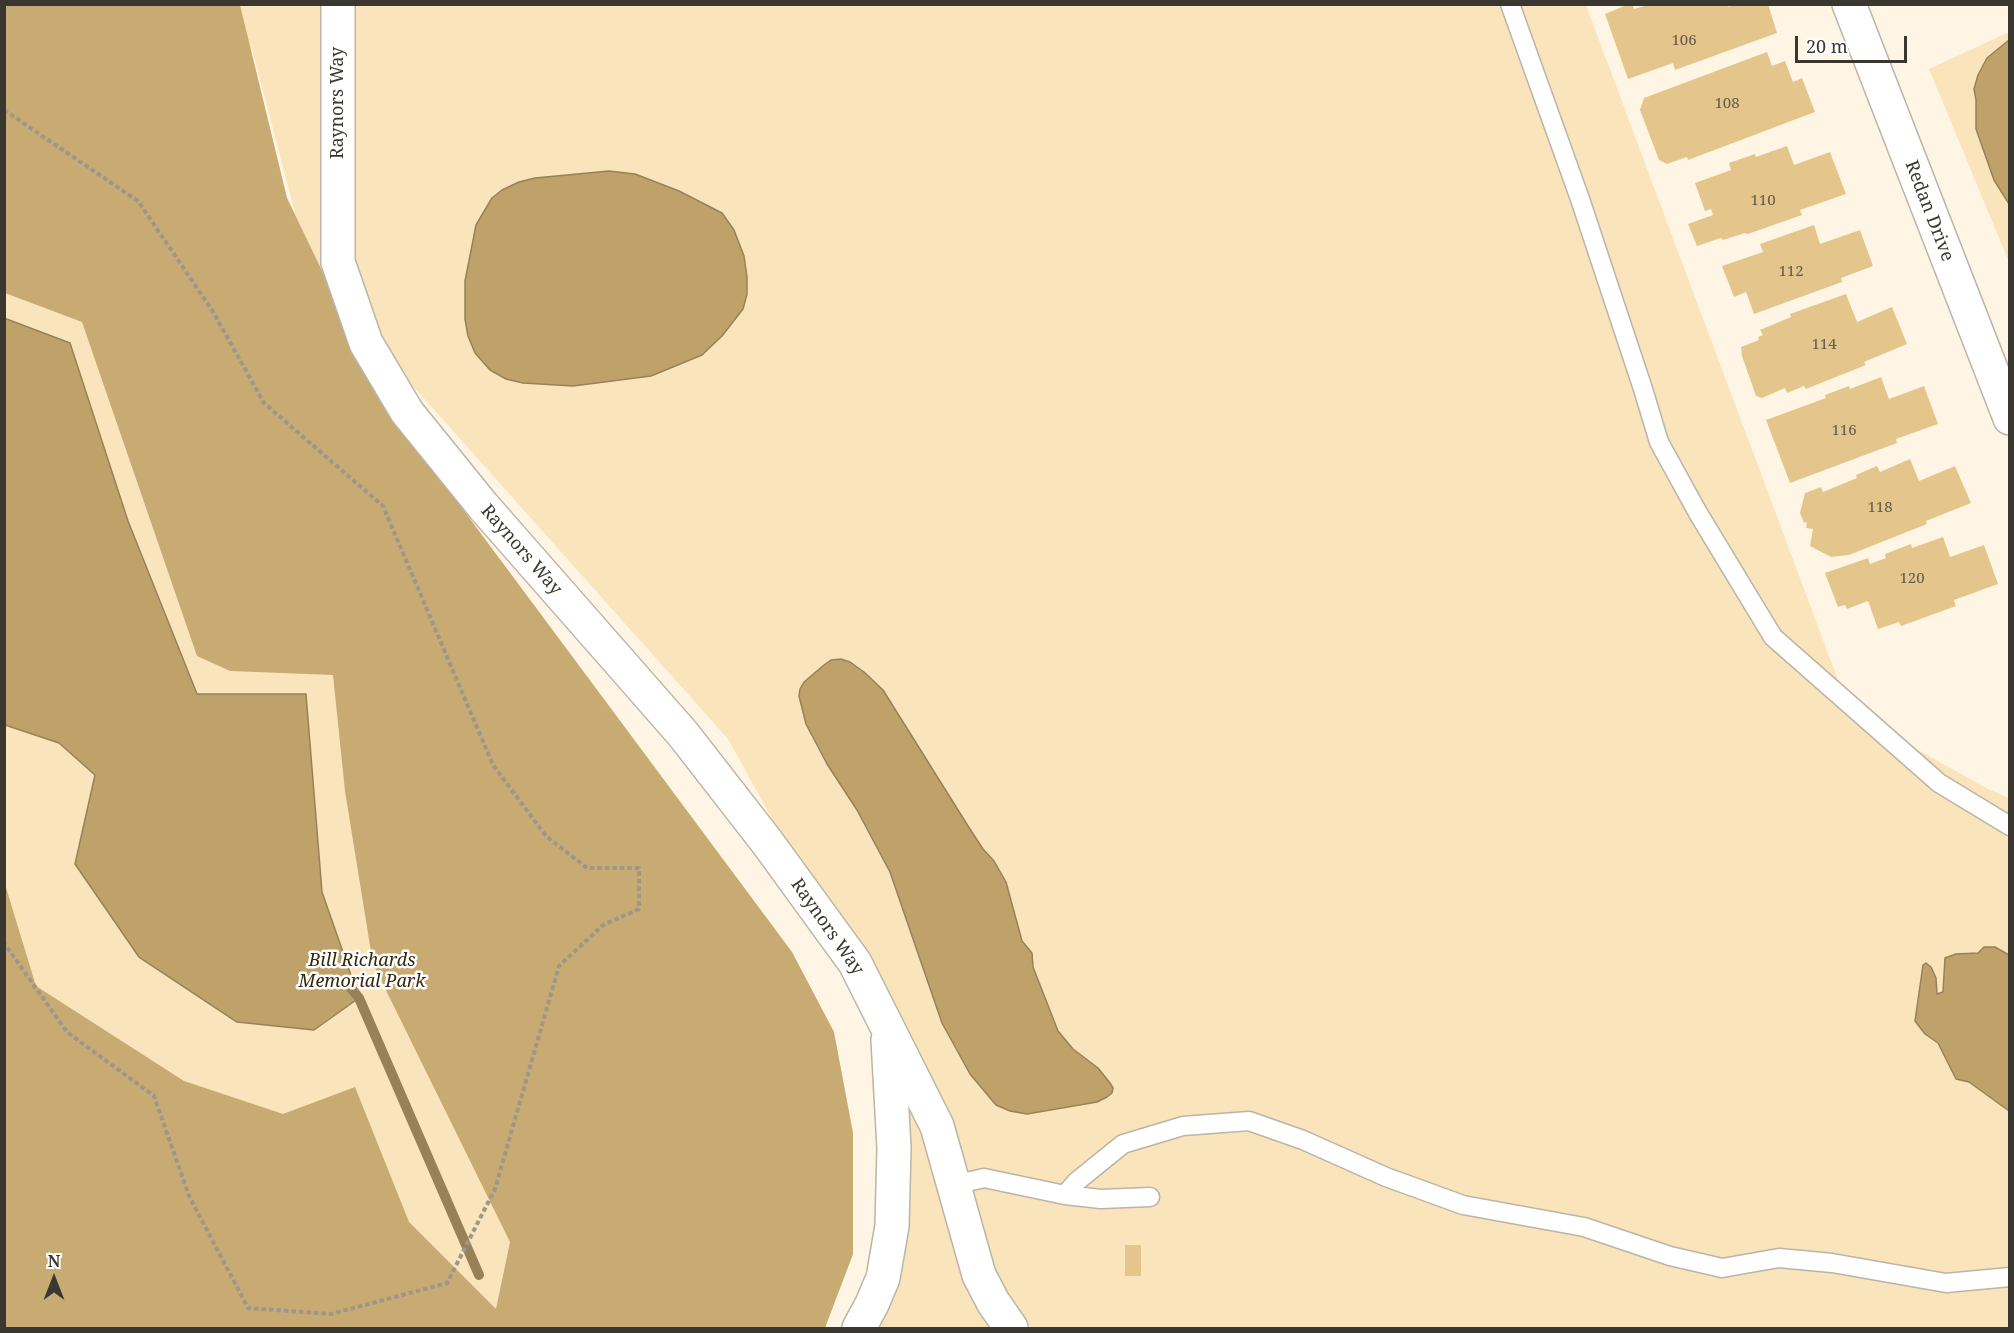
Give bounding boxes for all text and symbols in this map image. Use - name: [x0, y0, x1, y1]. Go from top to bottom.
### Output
- scale bar: [1798, 24, 1910, 62]
- house number: 106: [1671, 32, 1697, 50]
- text: 20 m: [1806, 34, 1848, 58]
- street label: Raynors Way: [327, 47, 349, 159]
- house number: 108: [1714, 95, 1740, 113]
- street label: Redan Drive: [1900, 158, 1958, 264]
- house number: 110: [1750, 192, 1776, 210]
- house number: 112: [1778, 263, 1804, 281]
- house number: 114: [1811, 336, 1837, 354]
- house number: 116: [1831, 422, 1857, 440]
- house number: 118: [1867, 499, 1893, 517]
- street label: Raynors Way: [476, 500, 566, 600]
- house number: 120: [1899, 570, 1925, 588]
- street label: Raynors Way: [786, 875, 868, 979]
- park label: Bill Richards Memorial Park: [299, 950, 425, 992]
- north arrow: [24, 1249, 84, 1309]
- text: N: [48, 1250, 60, 1272]

